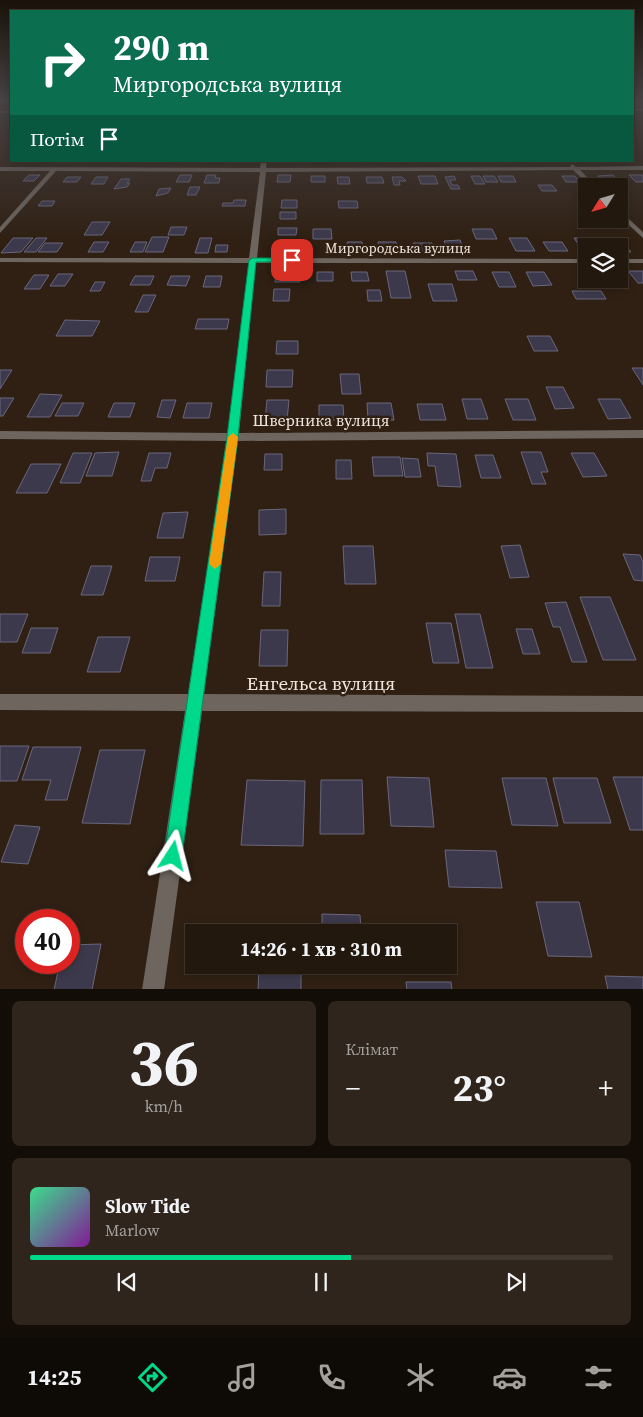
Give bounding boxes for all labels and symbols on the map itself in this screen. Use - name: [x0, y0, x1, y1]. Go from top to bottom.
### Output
- north arrow: [578, 178, 628, 228]
- street label: Миргородська вулиця: [325, 238, 471, 258]
- pin: [271, 239, 313, 281]
- street label: Шверника вулиця: [253, 409, 389, 431]
- street label: Енгельса вулиця: [247, 670, 395, 696]
- position arrow: [146, 829, 198, 881]
- speed limit sign: 40: [15, 909, 80, 974]

